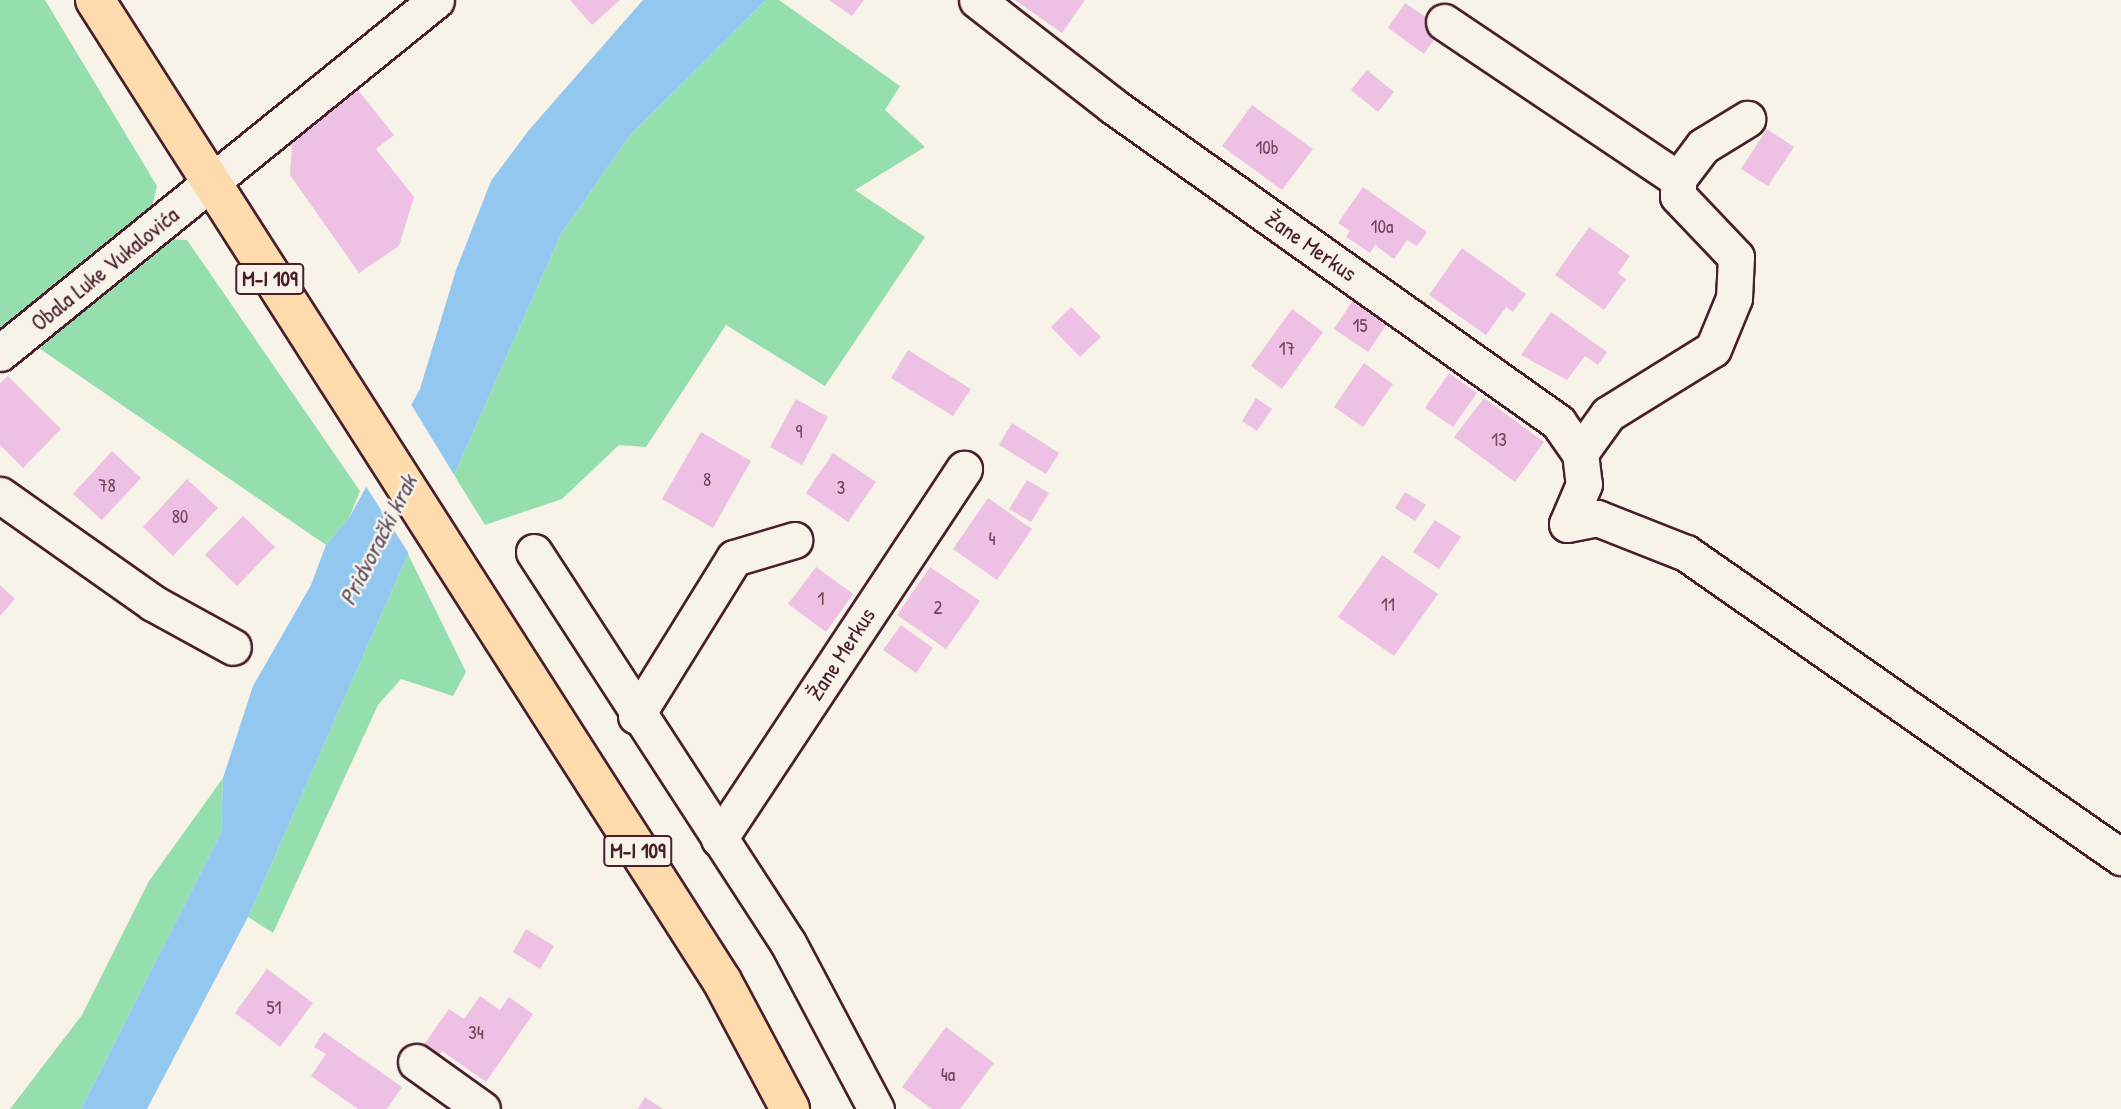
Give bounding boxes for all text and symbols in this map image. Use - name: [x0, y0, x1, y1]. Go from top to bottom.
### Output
- house number: 10b: [1255, 137, 1279, 159]
- street label: Obala Luke Vukalovića: [26, 201, 184, 337]
- street label: Žane Merkus: [1260, 205, 1362, 287]
- house number: 10a: [1371, 216, 1393, 238]
- road number: M-I 109: [235, 262, 305, 296]
- house number: 15: [1353, 315, 1367, 337]
- house number: 17: [1279, 338, 1295, 360]
- house number: 9: [796, 421, 802, 443]
- house number: 13: [1491, 429, 1507, 451]
- house number: 8: [703, 469, 711, 491]
- water label: Pridvorački krak: [333, 470, 423, 610]
- house number: 78: [98, 475, 116, 497]
- house number: 3: [837, 477, 845, 499]
- house number: 80: [172, 506, 188, 528]
- house number: 4: [988, 528, 996, 550]
- house number: 1: [818, 588, 824, 610]
- house number: 11: [1381, 594, 1395, 616]
- house number: 2: [934, 597, 942, 619]
- street label: Žane Merkus: [801, 603, 881, 705]
- road number: M-I 109: [603, 834, 673, 868]
- house number: 51: [267, 997, 281, 1019]
- house number: 34: [468, 1022, 484, 1044]
- house number: 4a: [941, 1064, 955, 1086]

